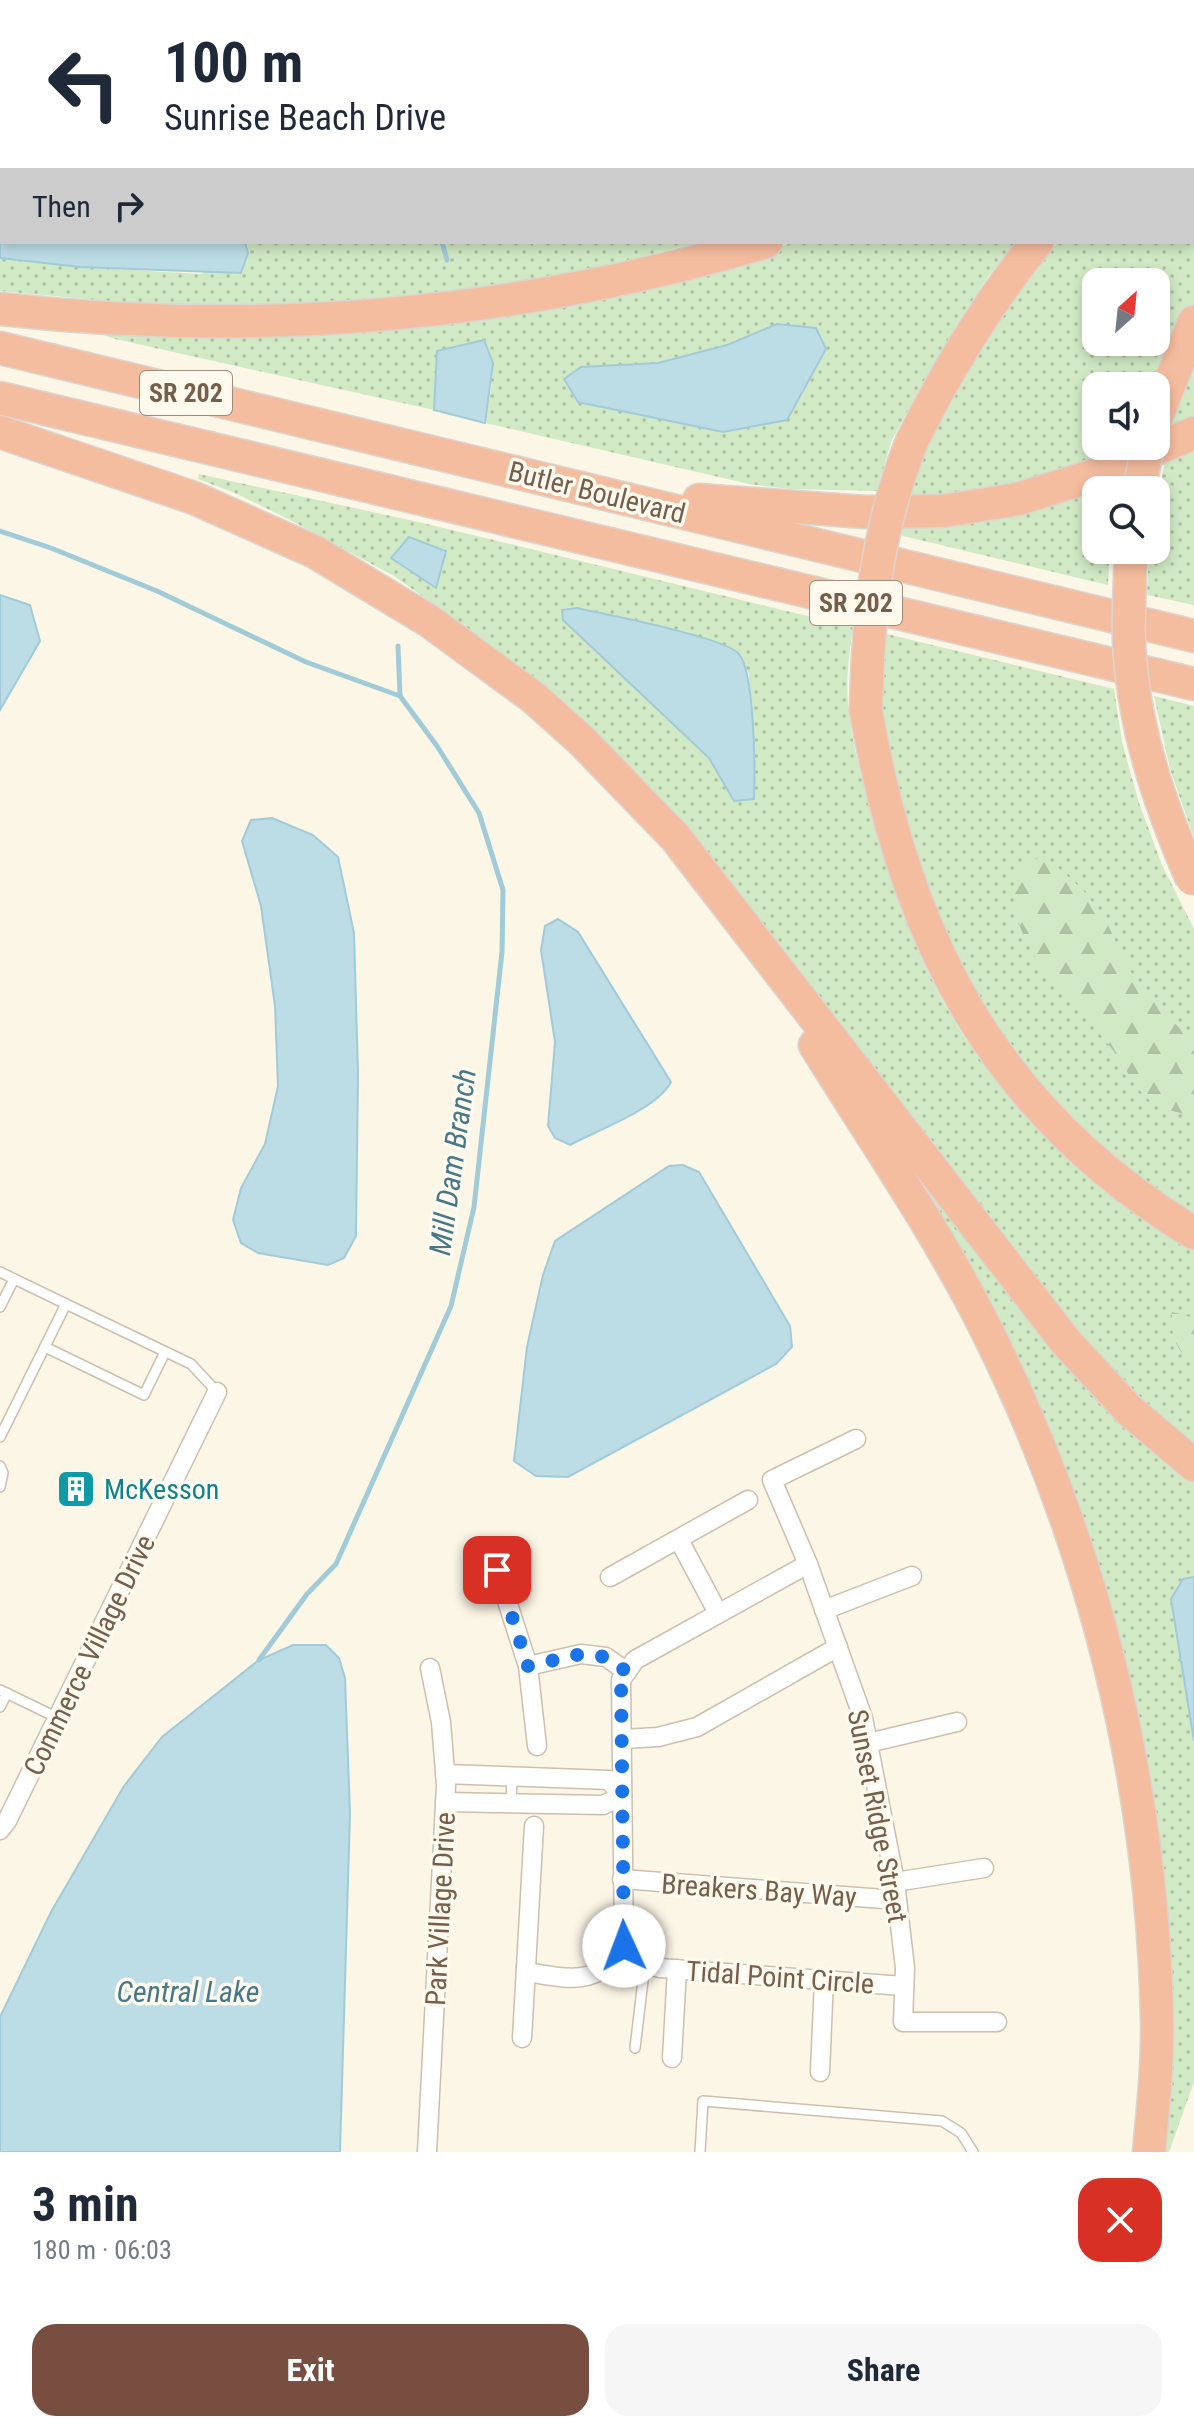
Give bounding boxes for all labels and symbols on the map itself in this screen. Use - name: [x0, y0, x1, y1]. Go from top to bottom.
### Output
- north arrow: [1082, 268, 1170, 356]
- road number: SR 202: [140, 371, 232, 415]
- street label: Butler Boulevard: [505, 455, 689, 530]
- road number: SR 202: [810, 581, 902, 625]
- water label: Mill Dam Branch: [422, 1066, 483, 1257]
- building icon: McKesson: [55, 1468, 97, 1510]
- place label: McKesson: [104, 1473, 219, 1506]
- street label: Commerce Village Drive: [17, 1530, 162, 1781]
- pin: [463, 1536, 531, 1604]
- street label: Sunset Ridge Street: [841, 1707, 914, 1925]
- street label: Park Village Drive: [419, 1811, 462, 2007]
- street label: Breakers Bay Way: [660, 1867, 858, 1914]
- position arrow: [582, 1904, 666, 1988]
- street label: Tidal Point Circle: [685, 1954, 875, 2001]
- water label: Central Lake: [117, 1974, 259, 2009]

